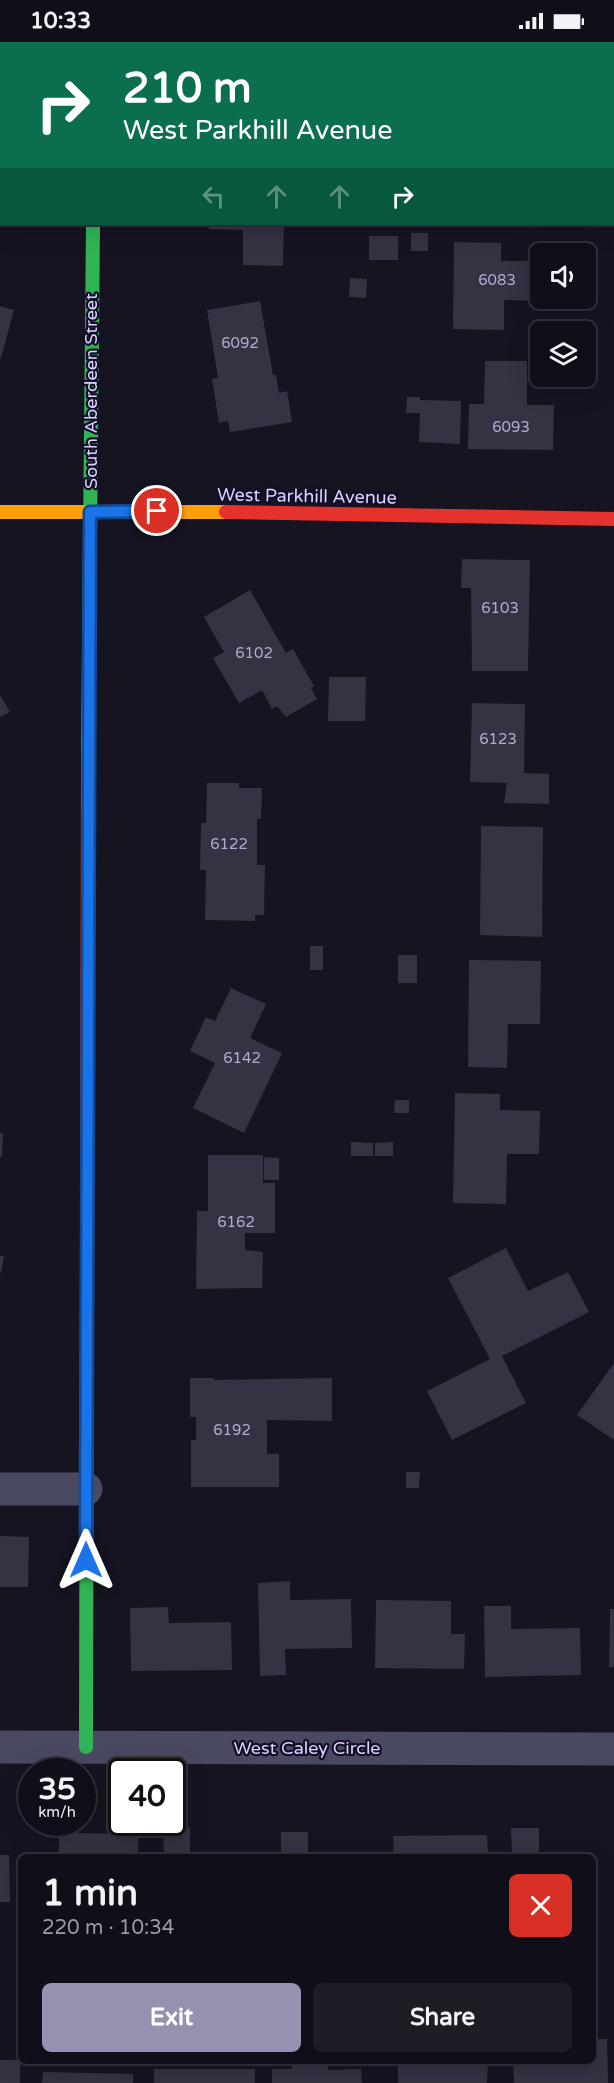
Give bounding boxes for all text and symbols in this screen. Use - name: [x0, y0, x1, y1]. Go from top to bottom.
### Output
- text: 10:33: [30, 8, 91, 34]
- text: 210 m: [123, 63, 252, 114]
- icon: right: [24, 66, 102, 144]
- text: West Parkhill Avenue: [123, 114, 393, 147]
- icon: left: [197, 180, 230, 213]
- icon: ahead: [260, 180, 293, 213]
- icon: ahead: [323, 180, 356, 213]
- icon: right: [386, 180, 419, 213]
- map controls: [530, 243, 596, 387]
- button: sound: [530, 243, 596, 309]
- house number: 6083: [478, 271, 516, 289]
- street label: South Aberdeen Street: [80, 293, 102, 489]
- button: layers: [530, 321, 596, 387]
- house number: 6092: [221, 334, 259, 352]
- house number: 6093: [492, 418, 530, 436]
- street label: West Parkhill Avenue: [217, 483, 397, 509]
- pin: [131, 485, 182, 536]
- icon: arrive: [140, 494, 173, 527]
- house number: 6103: [481, 599, 519, 617]
- house number: 6102: [235, 644, 273, 662]
- house number: 6123: [479, 730, 517, 748]
- house number: 6122: [210, 835, 248, 853]
- house number: 6142: [223, 1049, 261, 1067]
- house number: 6162: [217, 1213, 255, 1231]
- house number: 6192: [213, 1421, 251, 1439]
- position arrow: [54, 1528, 118, 1592]
- street label: West Caley Circle: [233, 1737, 381, 1759]
- speed limit sign: 40: [108, 1758, 186, 1836]
- text: 35: [38, 1771, 76, 1808]
- text: km/h: [38, 1803, 76, 1821]
- text: 1 min: [42, 1872, 138, 1915]
- button: close: [509, 1874, 572, 1937]
- text: 220 m · 10:34: [42, 1916, 174, 1940]
- button: Exit: [42, 1983, 301, 2052]
- button: Share: [313, 1983, 572, 2052]

